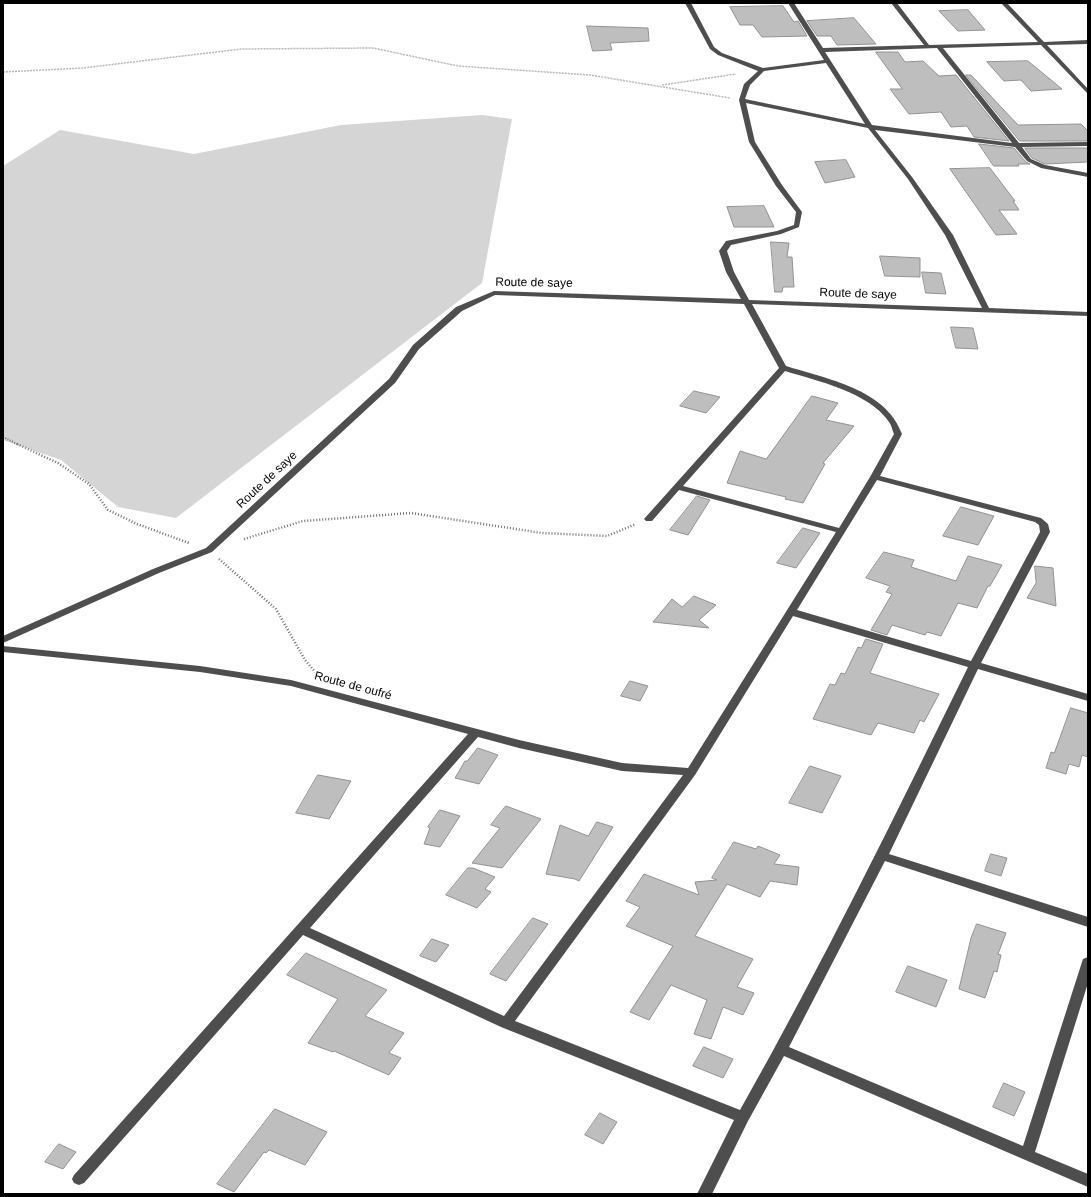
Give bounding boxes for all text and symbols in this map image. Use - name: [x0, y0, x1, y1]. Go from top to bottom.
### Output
- street label: Route de saye: [495, 275, 573, 291]
- street label: Route de saye: [819, 285, 897, 303]
- street label: Route de saye: [234, 448, 300, 512]
- street label: Route de oufré: [313, 669, 393, 703]

